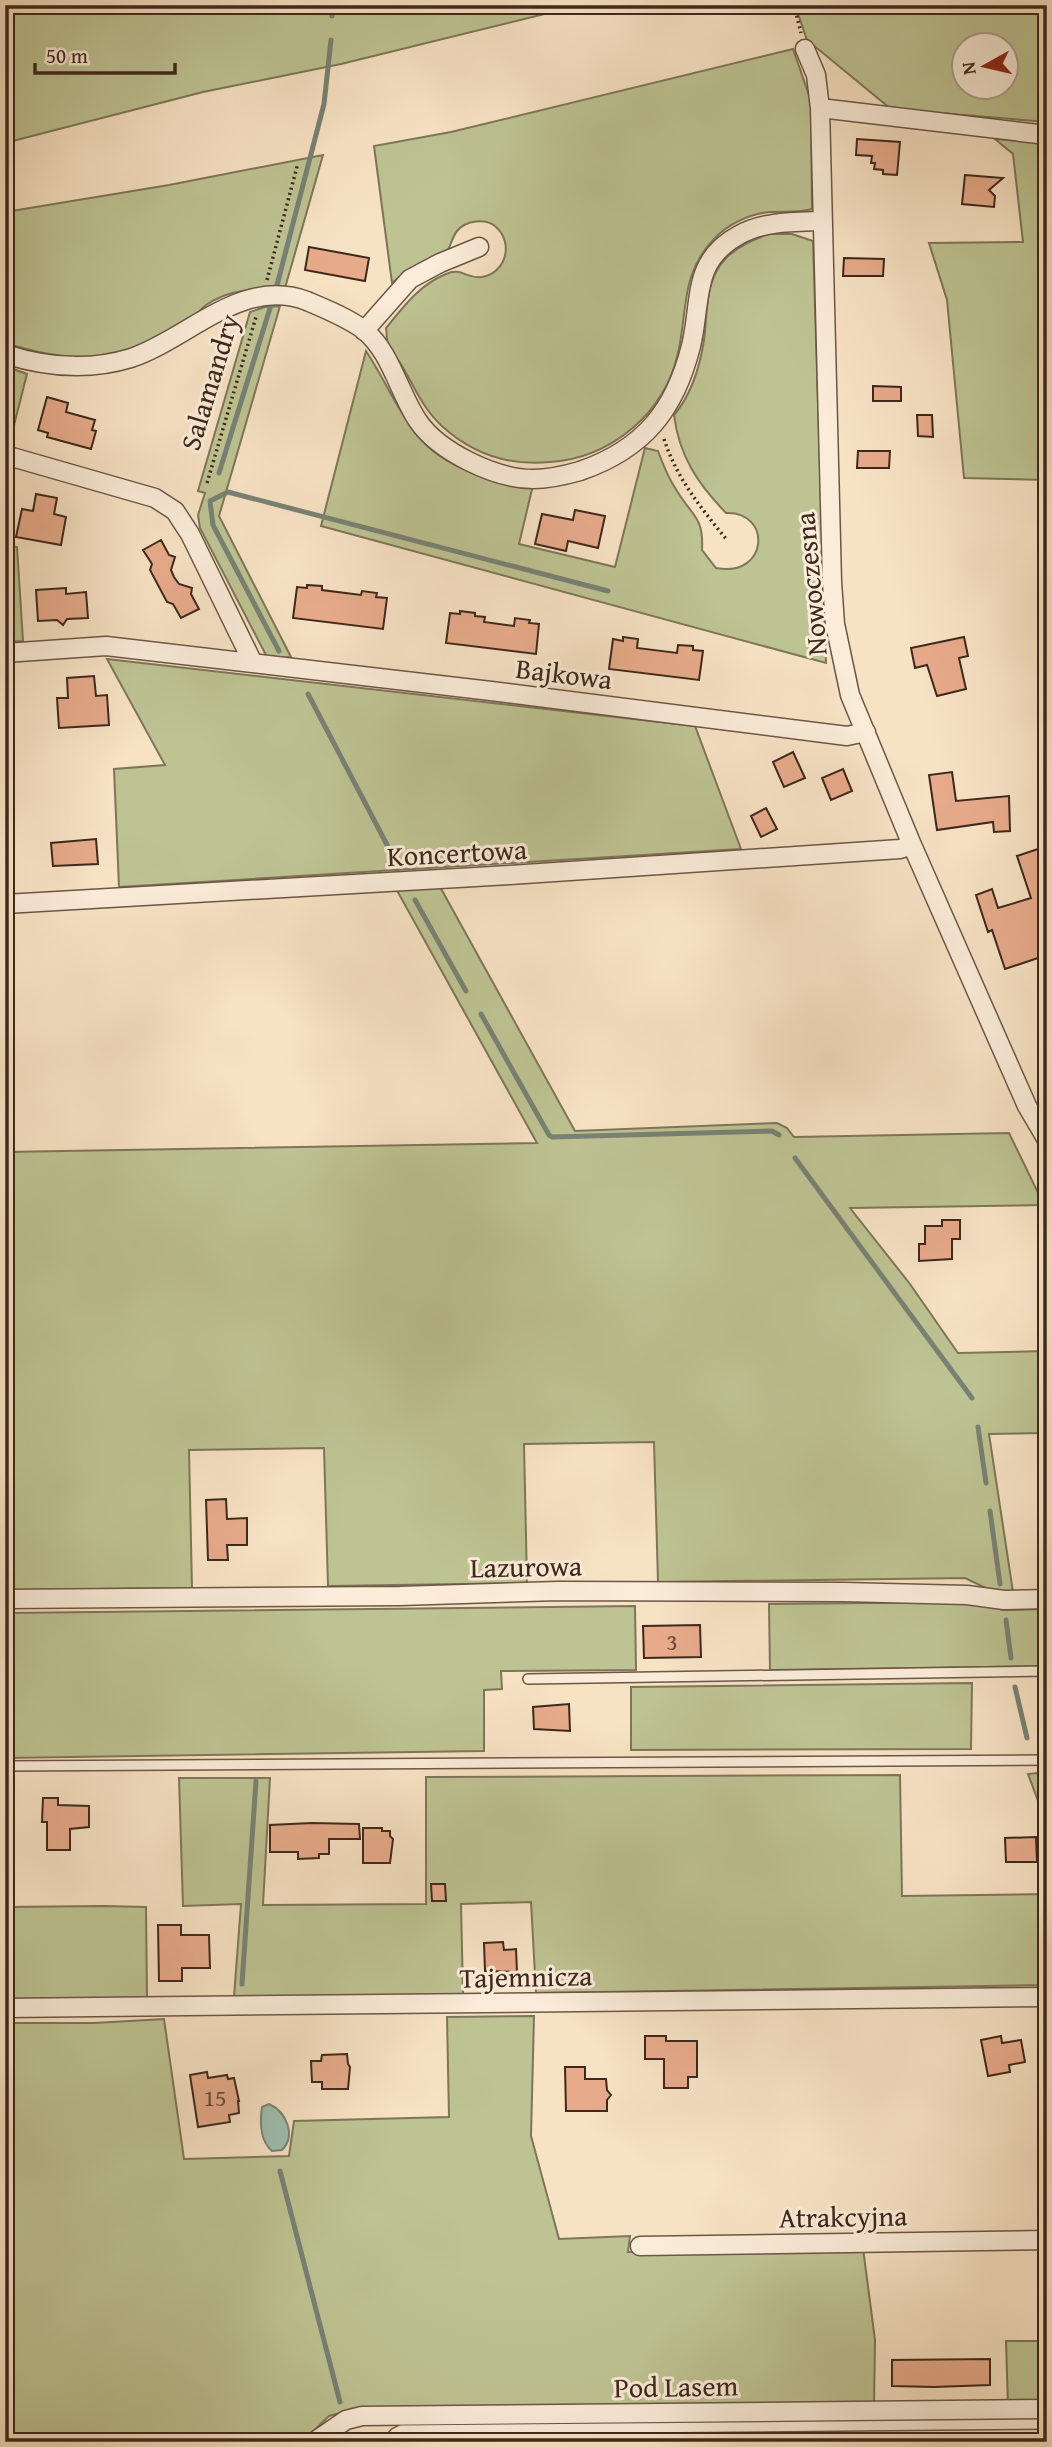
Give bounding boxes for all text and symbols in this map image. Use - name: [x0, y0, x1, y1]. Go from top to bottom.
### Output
- scale bar: [35, 32, 175, 76]
- north arrow: [950, 32, 1020, 102]
- text: 50 m: [46, 40, 88, 71]
- text: N: [953, 60, 983, 77]
- street label: Salamandry: [169, 309, 249, 455]
- street label: Nowoczesna: [783, 510, 837, 657]
- street label: Bajkowa: [513, 647, 615, 699]
- street label: Koncertowa: [386, 828, 529, 876]
- street label: Lazurowa: [470, 1545, 583, 1587]
- house number: 3: [666, 1624, 678, 1659]
- street label: Tajemnicza: [459, 1954, 594, 1998]
- house number: 15: [203, 2080, 227, 2115]
- street label: Atrakcyjna: [778, 2194, 908, 2238]
- street label: Pod Lasem: [613, 2364, 739, 2408]

